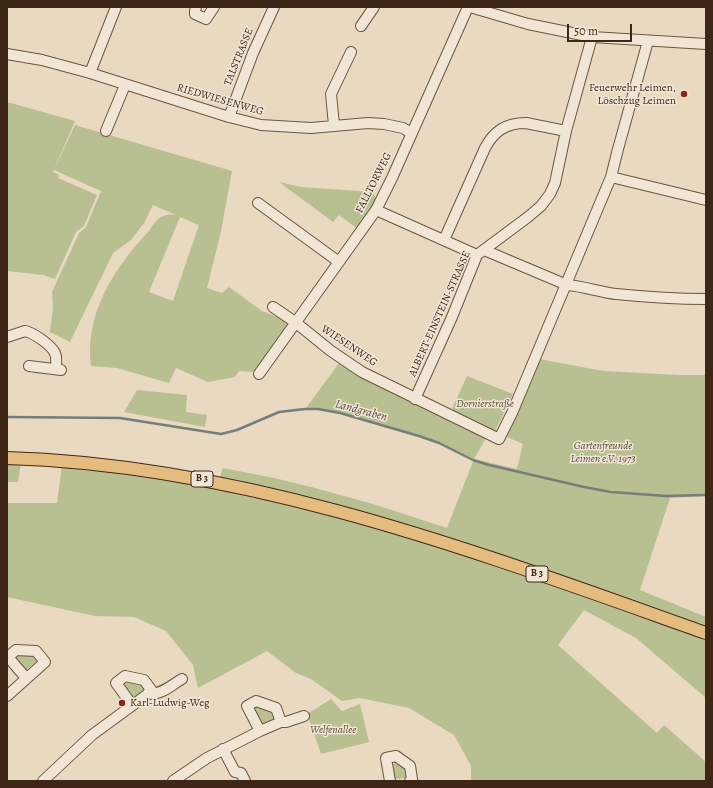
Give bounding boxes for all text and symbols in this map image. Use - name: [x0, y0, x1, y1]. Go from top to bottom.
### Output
- scale bar: [569, 16, 634, 42]
- text: 50 m: [574, 23, 598, 39]
- street label: TALSTRASSE: [221, 26, 257, 88]
- street label: RIEDWIESENWEG: [175, 81, 265, 119]
- place label: Feuerwehr Leimen, Löschzug Leimen: [589, 81, 676, 107]
- marker: Feuerwehr Leimen, Löschzug Leimen: [679, 89, 689, 99]
- street label: FALLTORWEG: [353, 151, 395, 215]
- street label: ALBERT-EINSTEIN-STRASSE: [406, 249, 474, 379]
- street label: WIESENWEG: [318, 322, 380, 370]
- water label: Landgraben: [333, 397, 389, 425]
- park label: Dornierstraße: [456, 397, 514, 411]
- park label: Gartenfreunde Leimen e.V. 1973: [570, 439, 636, 465]
- road number: B 3: [191, 471, 213, 487]
- road number: B 3: [526, 566, 548, 582]
- place label: Karl-Ludwig-Weg: [130, 696, 210, 710]
- marker: Karl-Ludwig-Weg: [117, 698, 127, 708]
- park label: Welfenallee: [310, 723, 356, 737]

